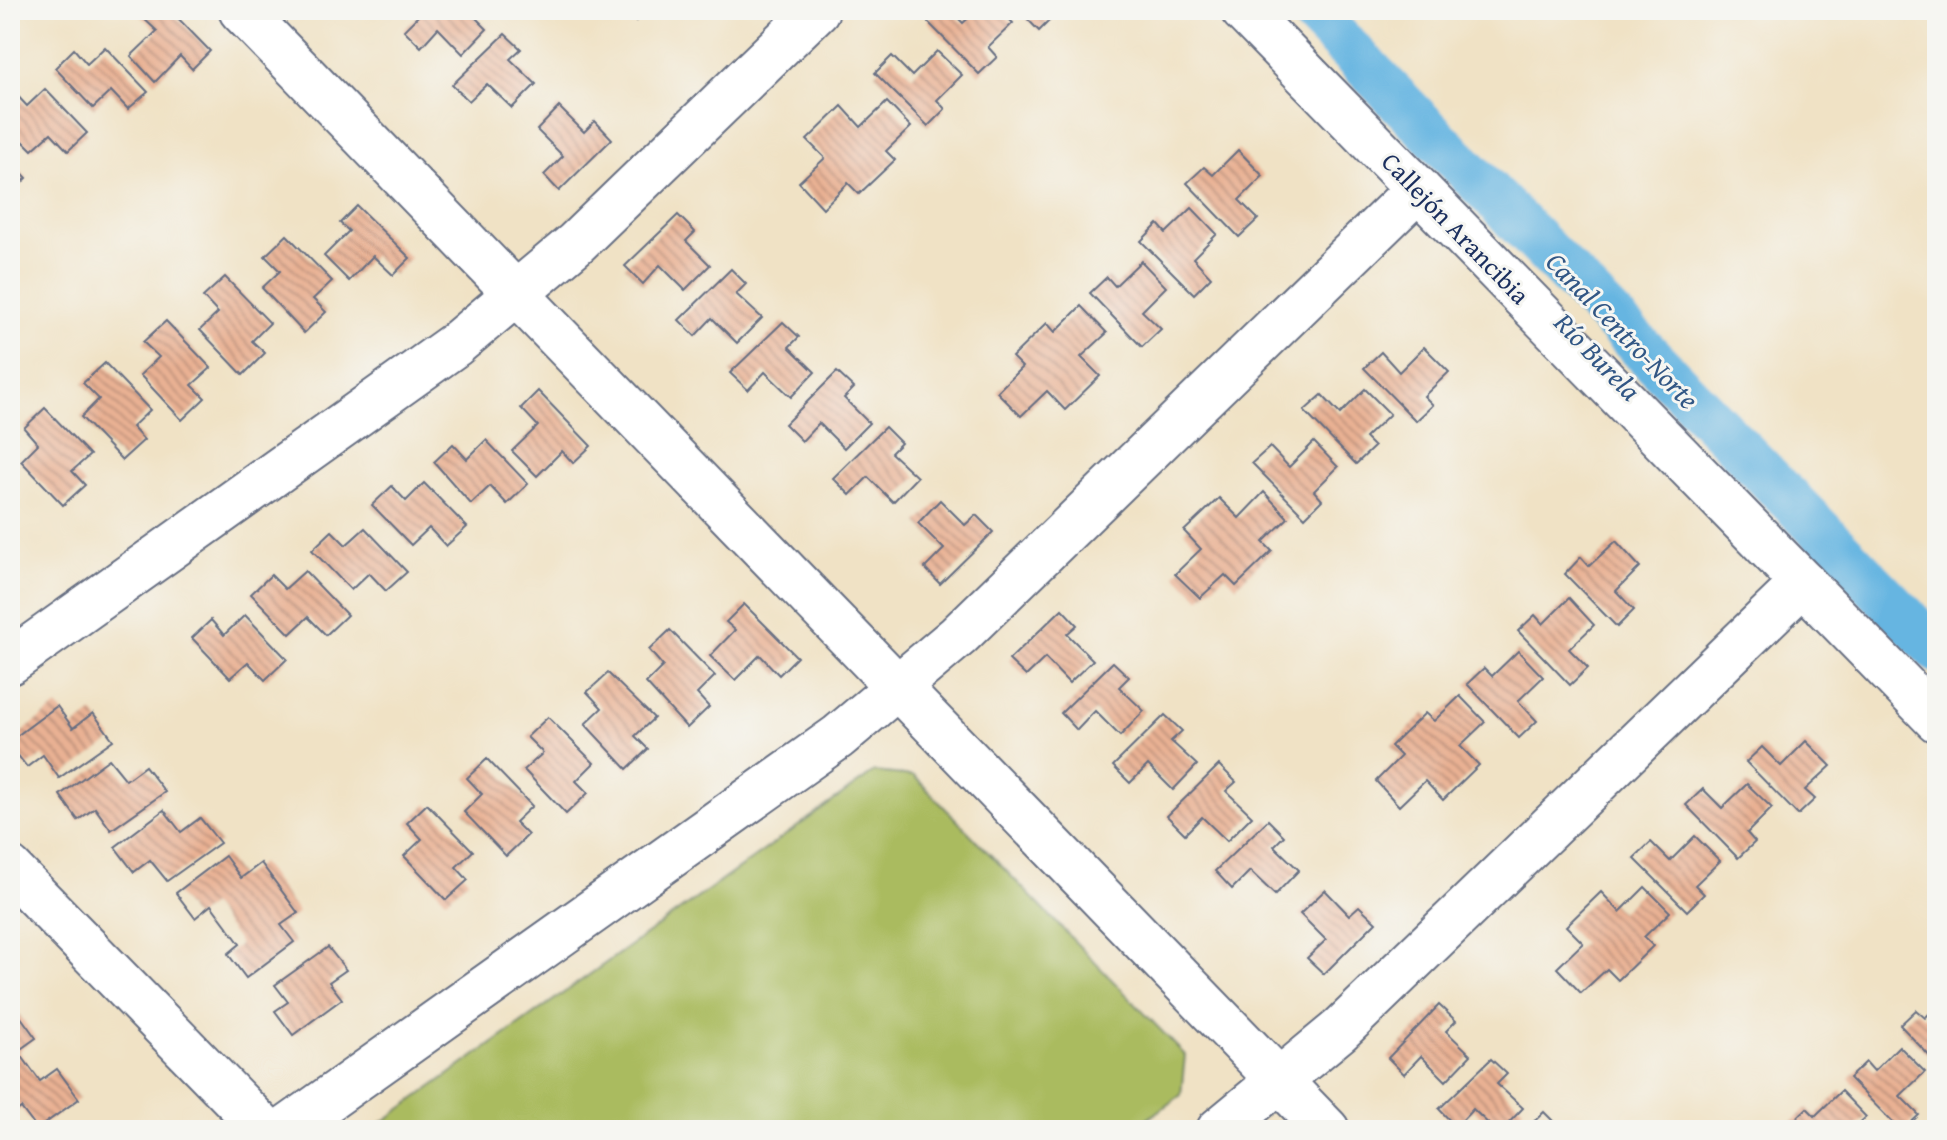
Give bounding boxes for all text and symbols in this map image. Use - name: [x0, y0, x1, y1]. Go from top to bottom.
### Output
- street label: Callejón Arancibia: [1373, 143, 1540, 314]
- water label: Canal Centro-Norte: [1537, 242, 1709, 418]
- water label: Río Burela: [1545, 302, 1651, 410]

